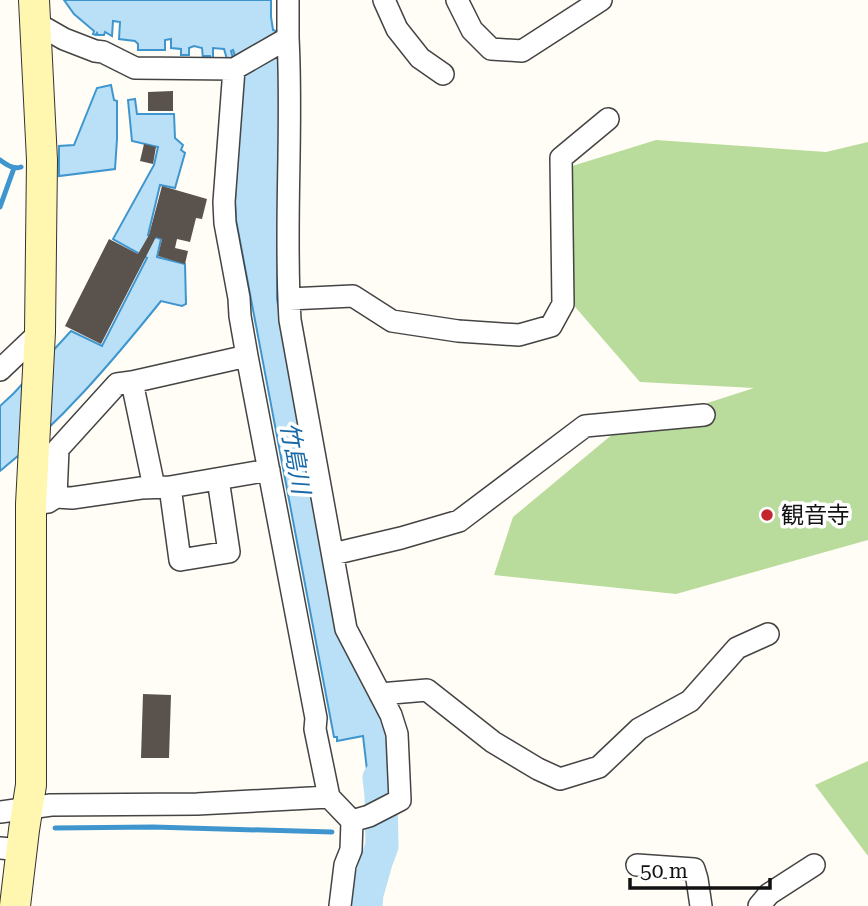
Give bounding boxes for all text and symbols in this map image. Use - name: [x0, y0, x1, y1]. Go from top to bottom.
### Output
- water label: 竹島川: [275, 420, 316, 499]
- place label: 観音寺: [781, 502, 850, 529]
- marker: 観音寺: [759, 507, 775, 523]
- scale bar: [630, 846, 770, 890]
- text: 50 m: [640, 859, 688, 883]

